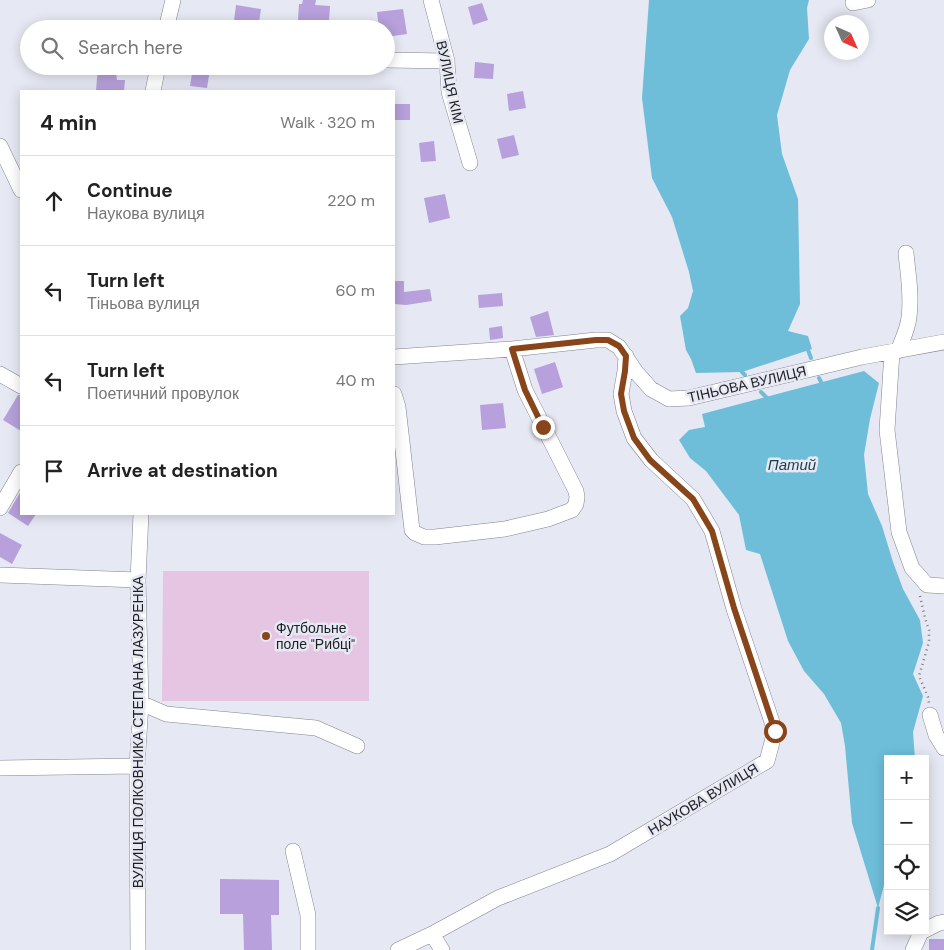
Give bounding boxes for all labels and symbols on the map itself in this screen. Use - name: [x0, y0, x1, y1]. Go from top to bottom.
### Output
- north arrow: [824, 15, 869, 60]
- street label: ВУЛИЦЯ КІМ: [432, 39, 468, 125]
- street label: ТІНЬОВА ВУЛИЦЯ: [686, 362, 808, 406]
- route end: [532, 416, 555, 439]
- water label: Патий: [768, 455, 817, 475]
- street label: ВУЛИЦЯ ПОЛКОВНИКА СТЕПАНА ЛАЗУРЕНКА: [129, 575, 147, 888]
- place label: Футбольне поле "Рибці": [276, 619, 355, 653]
- marker: Футбольне поле "Рибці": [260, 630, 272, 642]
- route start: [764, 720, 787, 743]
- street label: НАУКОВА ВУЛИЦЯ: [645, 759, 761, 839]

